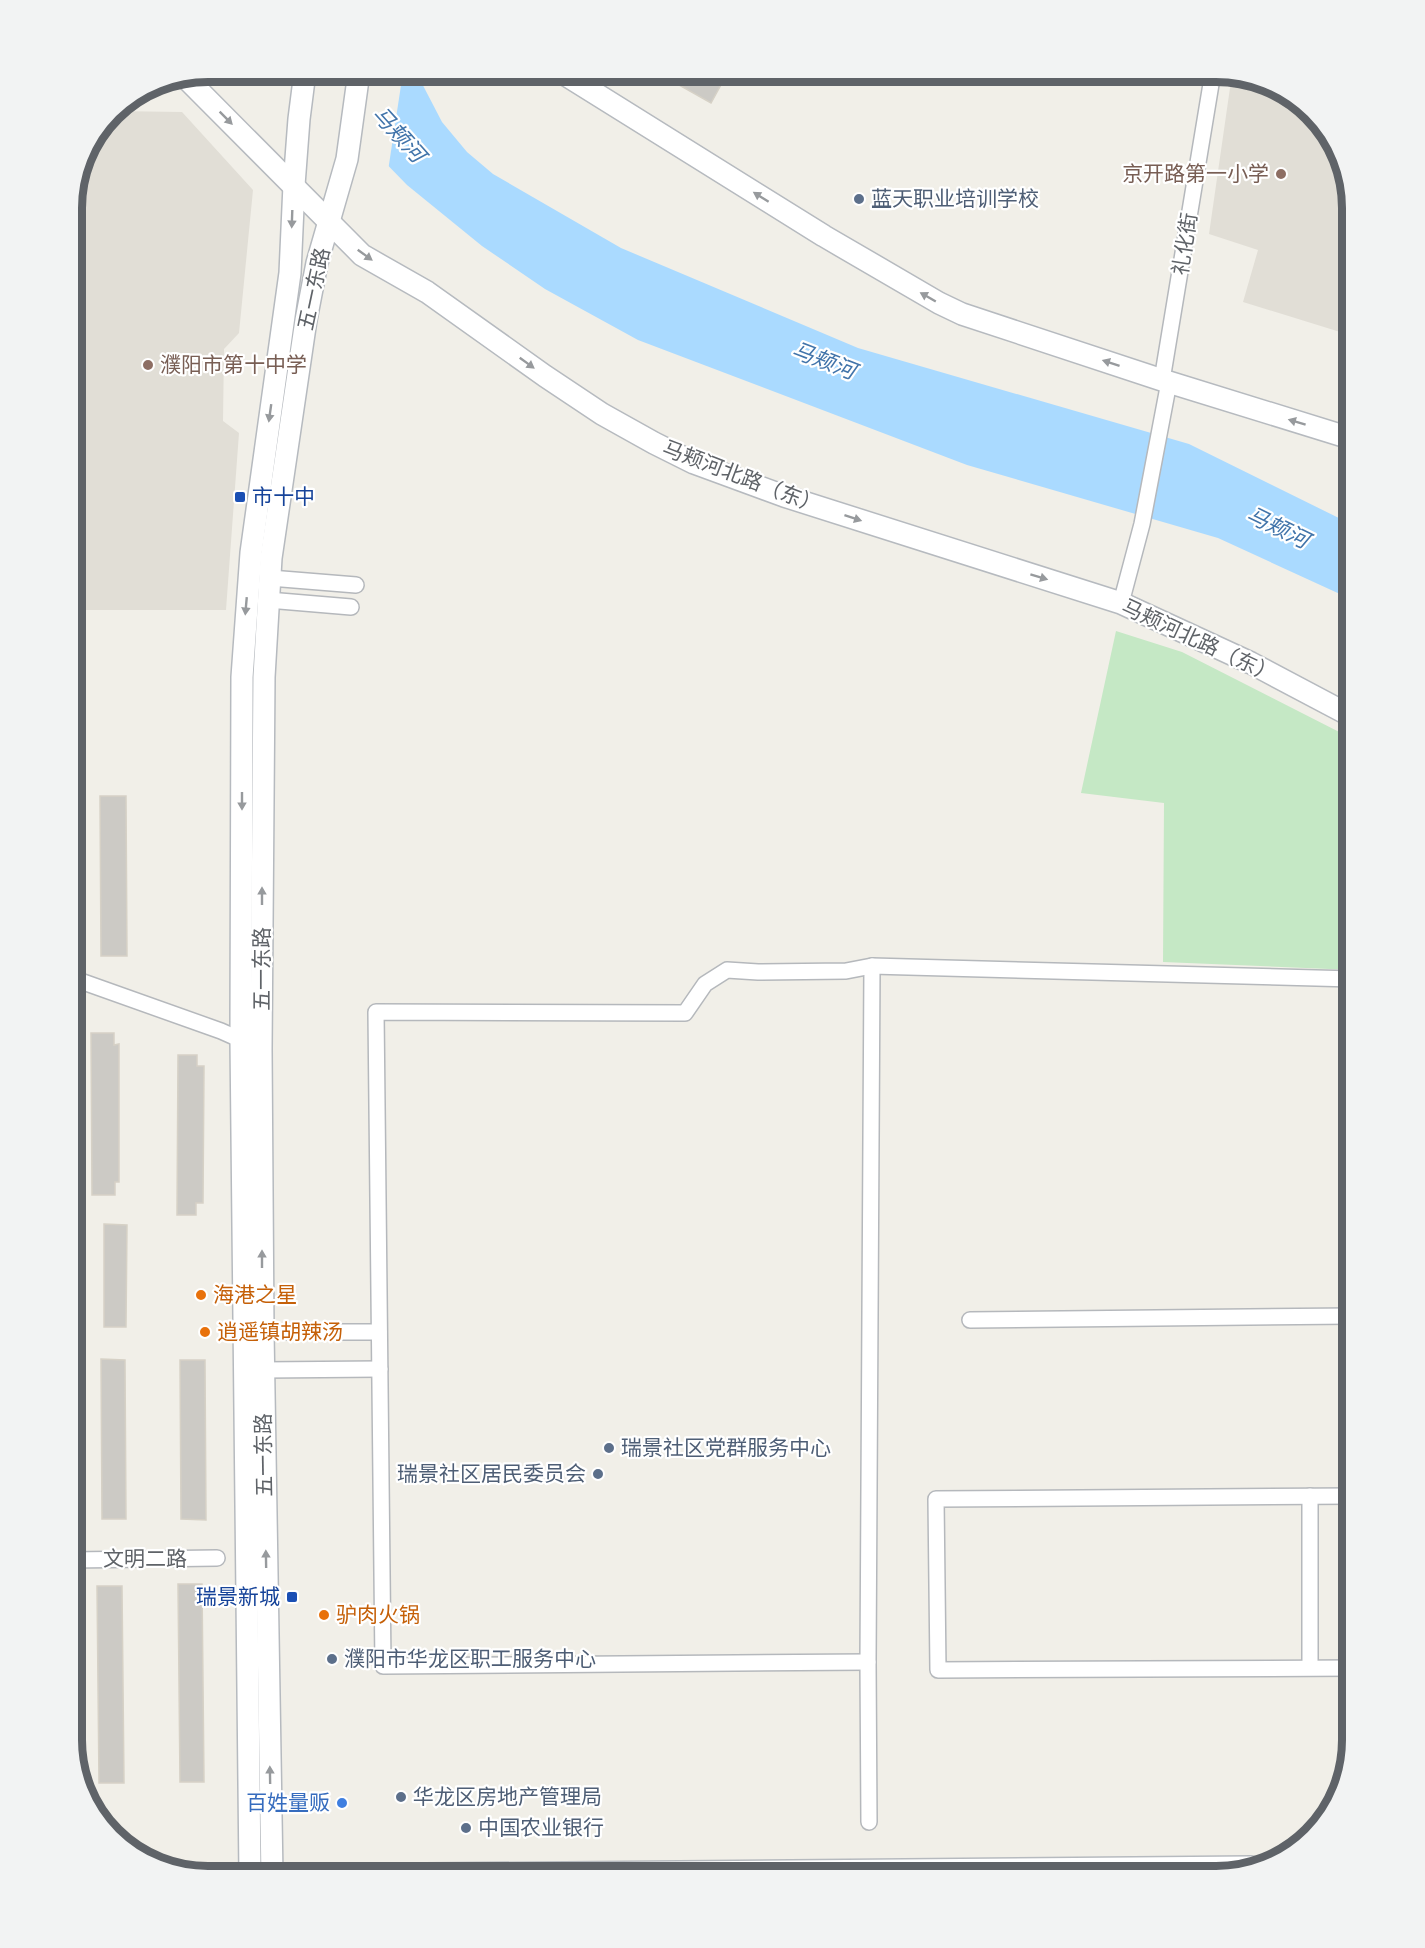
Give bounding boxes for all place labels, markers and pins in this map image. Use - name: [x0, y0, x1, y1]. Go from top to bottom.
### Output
- place label: 京开路第一小学: [1122, 161, 1269, 186]
- marker: 京开路第一小学: [1274, 167, 1288, 181]
- place label: 蓝天职业培训学校: [871, 186, 1039, 211]
- marker: 蓝天职业培训学校: [852, 192, 866, 206]
- place label: 濮阳市第十中学: [160, 352, 307, 377]
- marker: 濮阳市第十中学: [141, 358, 155, 372]
- place label: 市十中: [252, 484, 315, 509]
- marker: 市十中: [233, 490, 247, 504]
- place label: 海港之星: [213, 1282, 297, 1307]
- marker: 海港之星: [194, 1288, 208, 1302]
- place label: 逍遥镇胡辣汤: [217, 1319, 343, 1344]
- marker: 逍遥镇胡辣汤: [198, 1325, 212, 1339]
- place label: 瑞景社区党群服务中心: [621, 1435, 831, 1460]
- marker: 瑞景社区党群服务中心: [602, 1441, 616, 1455]
- place label: 瑞景社区居民委员会: [397, 1461, 586, 1486]
- marker: 瑞景社区居民委员会: [591, 1467, 605, 1481]
- place label: 瑞景新城: [196, 1584, 280, 1609]
- marker: 瑞景新城: [285, 1590, 299, 1604]
- place label: 驴肉火锅: [336, 1602, 420, 1627]
- marker: 驴肉火锅: [317, 1608, 331, 1622]
- place label: 濮阳市华龙区职工服务中心: [344, 1646, 596, 1671]
- marker: 濮阳市华龙区职工服务中心: [325, 1652, 339, 1666]
- place label: 华龙区房地产管理局: [413, 1784, 602, 1809]
- place label: 百姓量贩: [246, 1790, 330, 1815]
- marker: 华龙区房地产管理局: [394, 1790, 408, 1804]
- marker: 百姓量贩: [335, 1796, 349, 1810]
- place label: 中国农业银行: [478, 1815, 604, 1840]
- marker: 中国农业银行: [459, 1821, 473, 1835]

